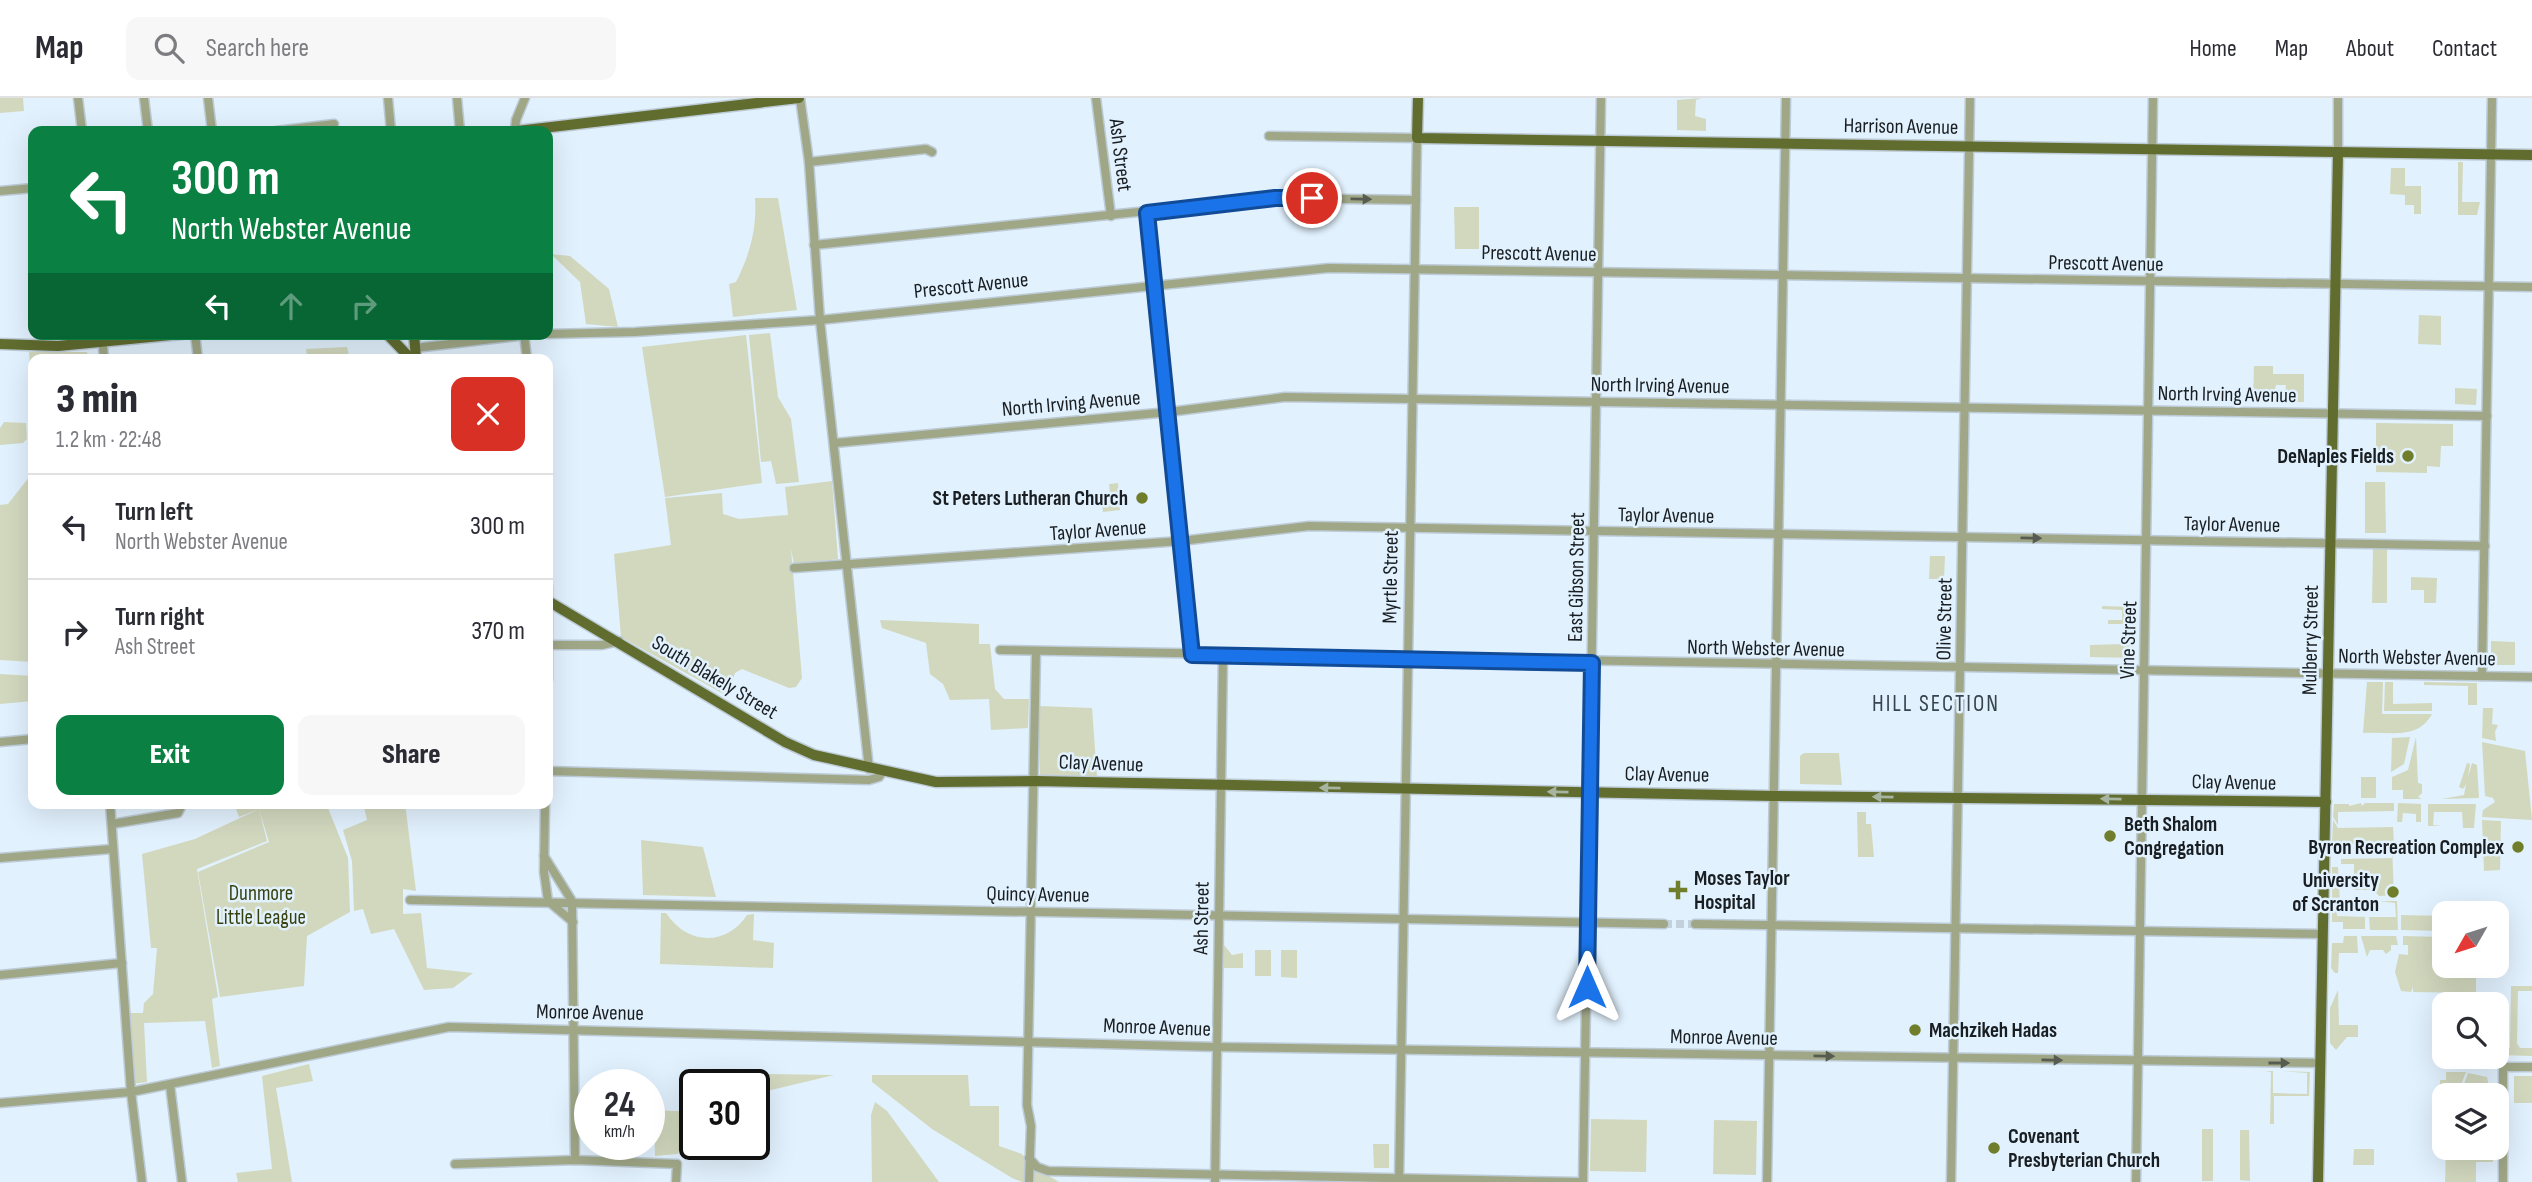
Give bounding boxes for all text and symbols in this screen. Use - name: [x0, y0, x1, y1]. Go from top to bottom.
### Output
- search box: [126, 17, 616, 80]
- text: Map: [35, 28, 84, 68]
- icon: search: [150, 29, 188, 67]
- text: Search here: [206, 33, 309, 64]
- text: Home: [2189, 34, 2237, 63]
- text: Map: [2275, 34, 2308, 63]
- text: About: [2346, 34, 2394, 63]
- text: Contact: [2432, 34, 2497, 63]
- street label: Harrison Avenue: [1843, 113, 1959, 140]
- street label: Ash Street: [1104, 116, 1137, 193]
- text: 300 m: [171, 150, 280, 209]
- icon: left: [56, 154, 147, 245]
- pin: [1282, 168, 1342, 228]
- icon: arrive: [1293, 179, 1331, 217]
- one-way arrow: [1351, 193, 1373, 204]
- text: North Webster Avenue: [171, 210, 412, 249]
- street label: Prescott Avenue: [1481, 240, 1597, 267]
- street label: Prescott Avenue: [2048, 250, 2164, 277]
- street label: Prescott Avenue: [913, 267, 1030, 304]
- icon: left: [199, 287, 237, 325]
- icon: ahead: [272, 287, 310, 325]
- icon: right: [345, 287, 383, 325]
- street label: North Irving Avenue: [1590, 372, 1730, 399]
- text: 3 min: [56, 374, 138, 425]
- button: close: [451, 377, 525, 451]
- street label: North Irving Avenue: [2157, 381, 2297, 408]
- street label: North Irving Avenue: [1001, 385, 1141, 422]
- text: 1.2 km · 22:48: [56, 426, 161, 454]
- place label: DeNaples Fields: [2277, 444, 2394, 469]
- marker: DeNaples Fields: [2400, 448, 2416, 464]
- place label: St Peters Lutheran Church: [933, 486, 1128, 511]
- marker: St Peters Lutheran Church: [1134, 490, 1150, 506]
- text: Turn left: [115, 497, 193, 528]
- street label: Taylor Avenue: [1618, 502, 1714, 529]
- icon: left: [56, 508, 94, 546]
- text: 300 m: [470, 511, 525, 542]
- street label: Taylor Avenue: [2184, 511, 2280, 538]
- street label: East Gibson Street: [1563, 512, 1590, 642]
- street label: Taylor Avenue: [1049, 515, 1147, 546]
- text: North Webster Avenue: [115, 528, 288, 556]
- street label: Myrtle Street: [1377, 530, 1404, 624]
- one-way arrow: [2020, 532, 2042, 544]
- street label: Olive Street: [1931, 577, 1958, 661]
- street label: Mulberry Street: [2297, 585, 2324, 695]
- street label: Vine Street: [2115, 600, 2142, 680]
- text: Turn right: [115, 602, 204, 633]
- icon: right: [56, 613, 94, 651]
- text: 370 m: [471, 616, 525, 647]
- street label: South Blakely Street: [647, 630, 782, 725]
- text: Ash Street: [115, 633, 195, 661]
- street label: North Webster Avenue: [1687, 635, 1845, 662]
- street label: North Webster Avenue: [2338, 644, 2496, 671]
- district label: HILL SECTION: [1872, 690, 2000, 718]
- button: Exit: [56, 715, 284, 795]
- button: Share: [298, 715, 525, 795]
- street label: Clay Avenue: [1058, 750, 1144, 777]
- street label: Clay Avenue: [1624, 761, 1710, 788]
- street label: Clay Avenue: [2191, 769, 2277, 796]
- one-way arrow: [1319, 782, 1341, 794]
- one-way arrow: [1546, 786, 1568, 797]
- one-way arrow: [1872, 791, 1894, 803]
- one-way arrow: [2099, 794, 2121, 805]
- place label: Beth Shalom Congregation: [2124, 812, 2224, 861]
- marker: Beth Shalom Congregation: [2102, 828, 2118, 844]
- place label: Byron Recreation Complex: [2308, 835, 2504, 860]
- marker: Byron Recreation Complex: [2510, 839, 2526, 855]
- place label: Moses Taylor Hospital: [1694, 866, 1790, 915]
- place label: University of Scranton: [2292, 868, 2379, 917]
- marker: Moses Taylor Hospital: [1668, 880, 1688, 900]
- park label: Dunmore Little League: [216, 881, 306, 930]
- street label: Quincy Avenue: [986, 881, 1090, 908]
- street label: Ash Street: [1188, 881, 1215, 956]
- marker: University of Scranton: [2385, 884, 2401, 900]
- north arrow: [2432, 901, 2510, 978]
- map controls: [2432, 901, 2509, 1160]
- position arrow: [1550, 950, 1624, 1024]
- button: search: [2432, 992, 2509, 1069]
- street label: Monroe Avenue: [536, 999, 644, 1026]
- street label: Monroe Avenue: [1103, 1013, 1211, 1042]
- place label: Machzikeh Hadas: [1929, 1018, 2057, 1043]
- marker: Machzikeh Hadas: [1907, 1022, 1923, 1038]
- street label: Monroe Avenue: [1670, 1024, 1778, 1051]
- one-way arrow: [1813, 1050, 1835, 1062]
- one-way arrow: [2041, 1054, 2063, 1066]
- one-way arrow: [2268, 1057, 2290, 1069]
- speed limit sign: 30: [679, 1069, 770, 1160]
- button: layers: [2432, 1083, 2509, 1160]
- text: 24: [604, 1084, 635, 1127]
- text: km/h: [604, 1121, 635, 1142]
- place label: Covenant Presbyterian Church: [2008, 1124, 2160, 1173]
- marker: Covenant Presbyterian Church: [1986, 1140, 2002, 1156]

